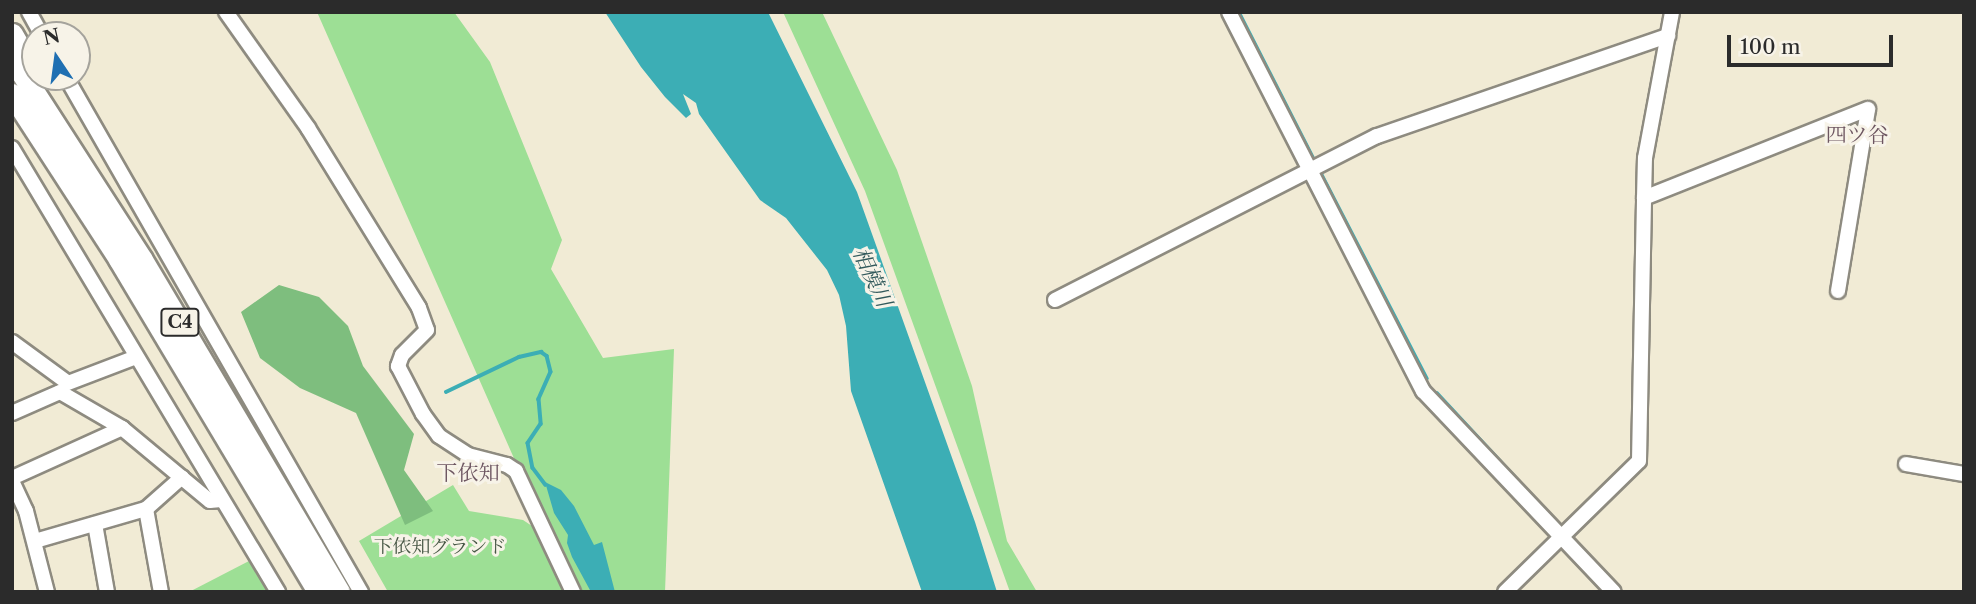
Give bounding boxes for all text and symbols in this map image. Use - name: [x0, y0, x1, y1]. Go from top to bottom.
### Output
- north arrow: [21, 21, 91, 91]
- scale bar: [1731, 21, 1897, 65]
- text: N: [41, 24, 62, 50]
- text: 100 m: [1740, 34, 1801, 59]
- district label: 四ツ谷: [1826, 122, 1888, 148]
- water label: 相模川: [847, 243, 897, 311]
- road number: C4: [159, 308, 201, 336]
- district label: 下依知: [437, 460, 499, 486]
- park label: 下依知グランド: [374, 536, 506, 558]

